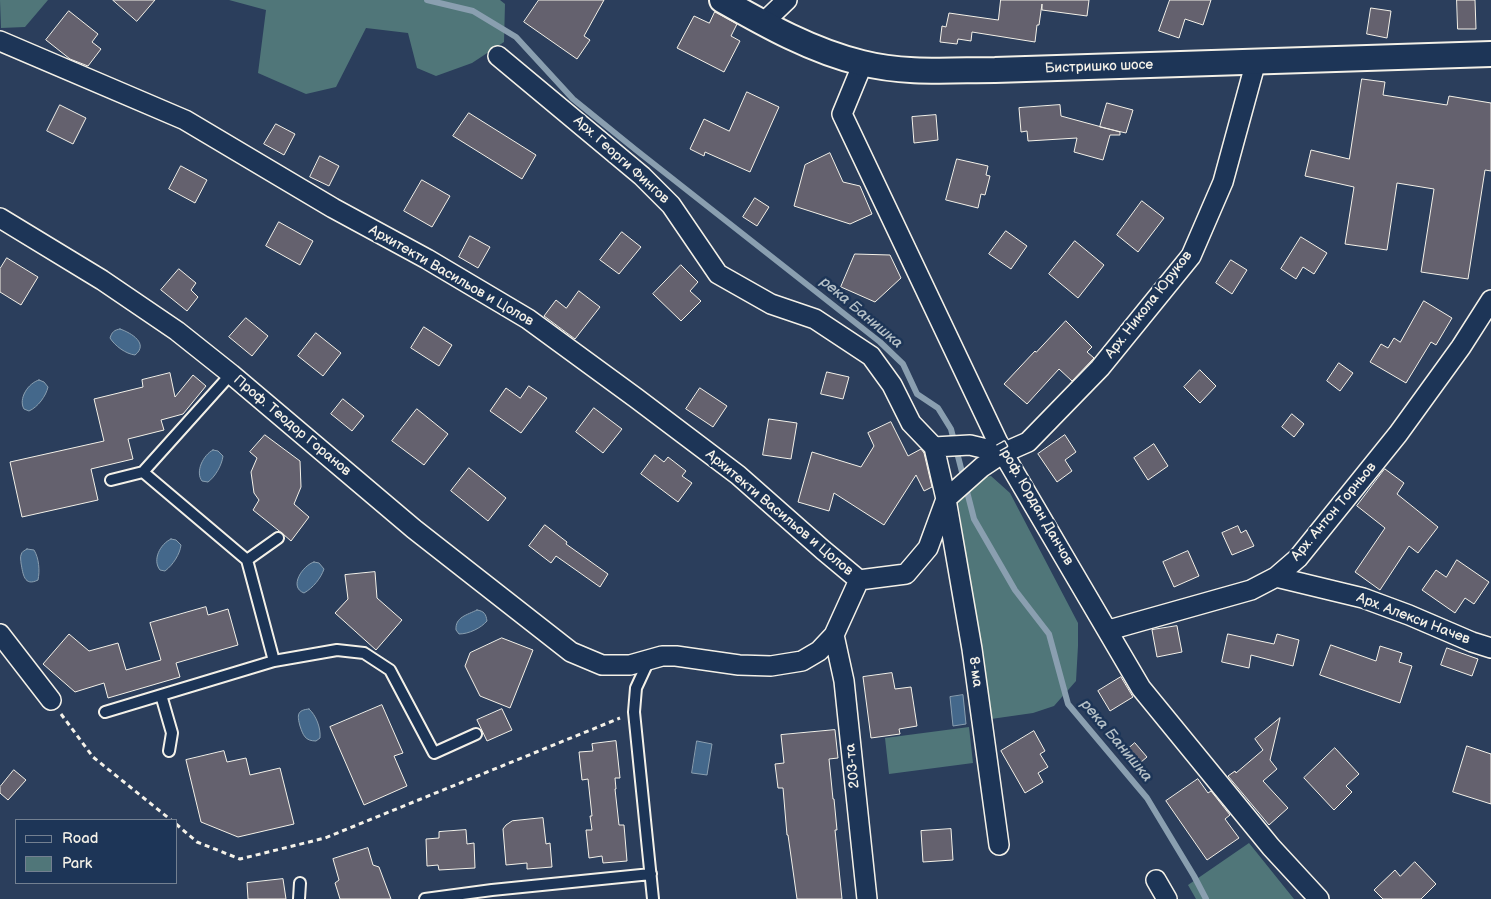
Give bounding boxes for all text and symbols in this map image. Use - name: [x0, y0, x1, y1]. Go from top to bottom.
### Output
- street label: Бистришко шосе: [1045, 57, 1153, 77]
- street label: Арх. Георги Фингов: [570, 113, 672, 207]
- street label: Архитекти Васильов и Цолов: [366, 222, 536, 330]
- street label: Арх. Никола Юруков: [1102, 248, 1196, 362]
- water label: река Банишка: [816, 273, 906, 353]
- street label: Проф. Теодор Горанов: [230, 372, 354, 480]
- street label: Проф. Юрдан Данчов: [991, 437, 1077, 569]
- street label: Архитекти Васильов и Цолов: [702, 446, 856, 580]
- street label: Арх. Антон Торньов: [1288, 459, 1380, 565]
- street label: Арх. Алекси Начев: [1354, 590, 1472, 648]
- street label: 8-ма: [965, 656, 985, 688]
- water label: река Банишка: [1076, 696, 1156, 786]
- street label: 203-та: [842, 743, 864, 789]
- legend: [15, 819, 178, 884]
- text: Road: [62, 829, 98, 848]
- text: Park: [62, 854, 92, 873]

